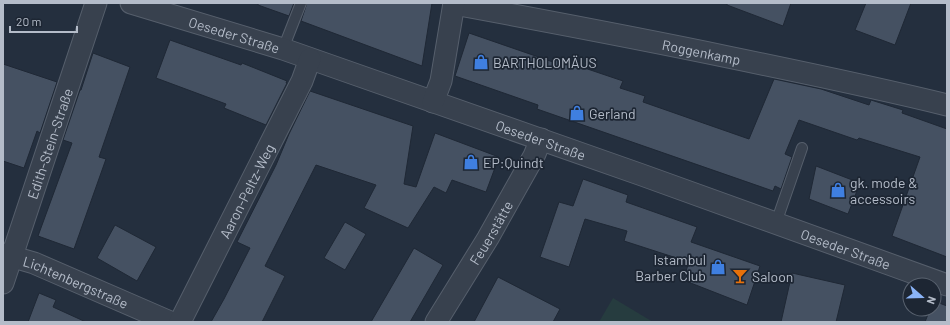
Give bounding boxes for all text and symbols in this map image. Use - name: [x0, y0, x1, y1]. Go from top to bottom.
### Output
- scale bar: [10, 8, 77, 34]
- street label: Oeseder Straße: [187, 13, 282, 56]
- text: 20 m: [16, 14, 42, 28]
- street label: Roggenkamp: [661, 35, 742, 68]
- shop icon: BARTHOLOMÄUS: [472, 53, 490, 71]
- place label: BARTHOLOMÄUS: [493, 54, 597, 71]
- street label: Edith-Stein-Straße: [23, 86, 76, 201]
- shop icon: Gerland: [568, 104, 586, 122]
- place label: Gerland: [589, 105, 636, 122]
- street label: Oeseder Straße: [494, 116, 588, 163]
- street label: Aaron-Peltz-Weg: [215, 141, 277, 241]
- shop icon: EP:Quindt: [462, 153, 480, 171]
- place label: EP:Quindt: [483, 154, 544, 171]
- place label: gk. mode & accessoirs: [850, 174, 917, 207]
- shop icon: gk. mode & accessoirs: [829, 181, 847, 199]
- street label: Feuerstätte: [465, 197, 516, 268]
- street label: Oeseder Straße: [799, 225, 893, 272]
- place label: Istambul Barber Club: [635, 251, 706, 284]
- street label: Lichtenbergstraße: [21, 252, 131, 311]
- shop icon: Istambul Barber Club: [709, 258, 727, 276]
- bar icon: Saloon: [731, 267, 749, 285]
- place label: Saloon: [752, 268, 793, 285]
- north arrow: [902, 277, 942, 317]
- text: N: [925, 295, 939, 306]

